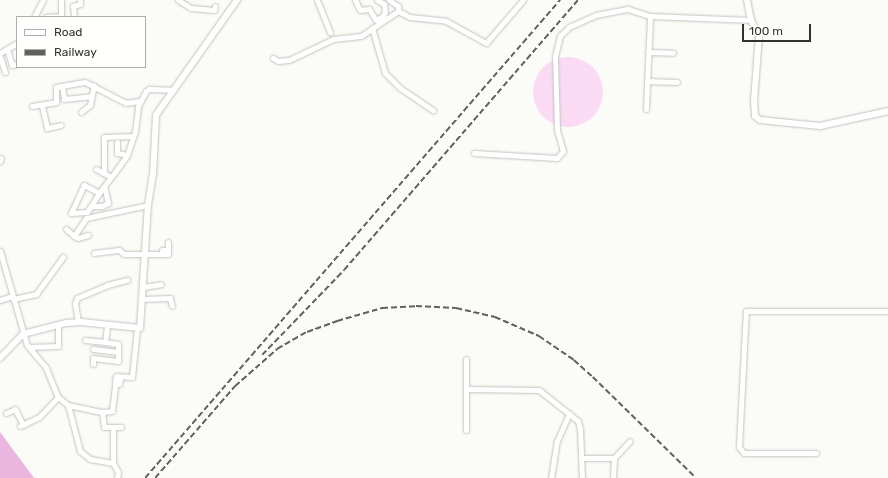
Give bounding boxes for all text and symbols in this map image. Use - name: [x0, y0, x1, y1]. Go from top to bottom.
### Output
- legend: [16, 16, 146, 68]
- scale bar: [744, 16, 813, 42]
- text: 100 m: [749, 24, 783, 38]
- text: Road: [54, 25, 82, 39]
- text: Railway: [54, 45, 97, 59]

